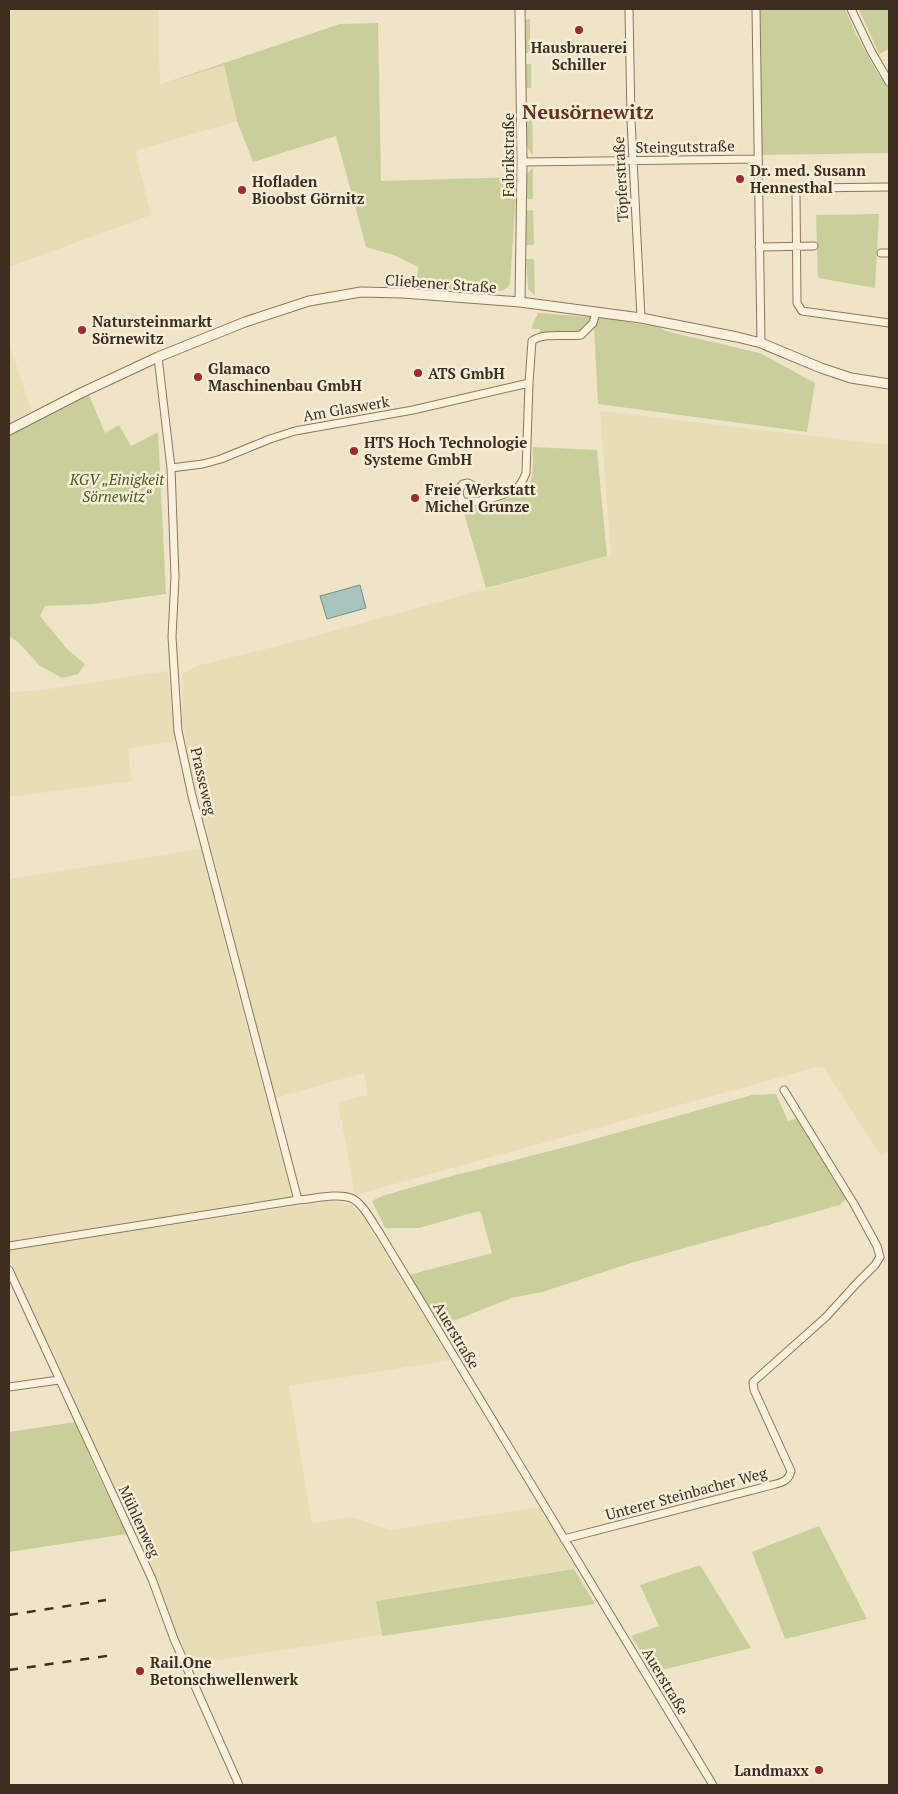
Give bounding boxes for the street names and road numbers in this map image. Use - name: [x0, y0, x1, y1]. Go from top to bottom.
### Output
- street label: Fabrikstraße: [498, 113, 518, 197]
- street label: Steingutstraße: [635, 135, 735, 157]
- street label: Töpferstraße: [608, 136, 632, 222]
- street label: Cliebener Straße: [385, 269, 497, 297]
- street label: Am Glaswerk: [301, 391, 391, 425]
- street label: Prasseweg: [186, 745, 222, 818]
- street label: Auerstraße: [429, 1298, 485, 1372]
- street label: Unterer Steinbacher Weg: [603, 1462, 770, 1524]
- street label: Mühlenweg: [115, 1482, 166, 1561]
- street label: Auerstraße: [638, 1644, 694, 1718]

